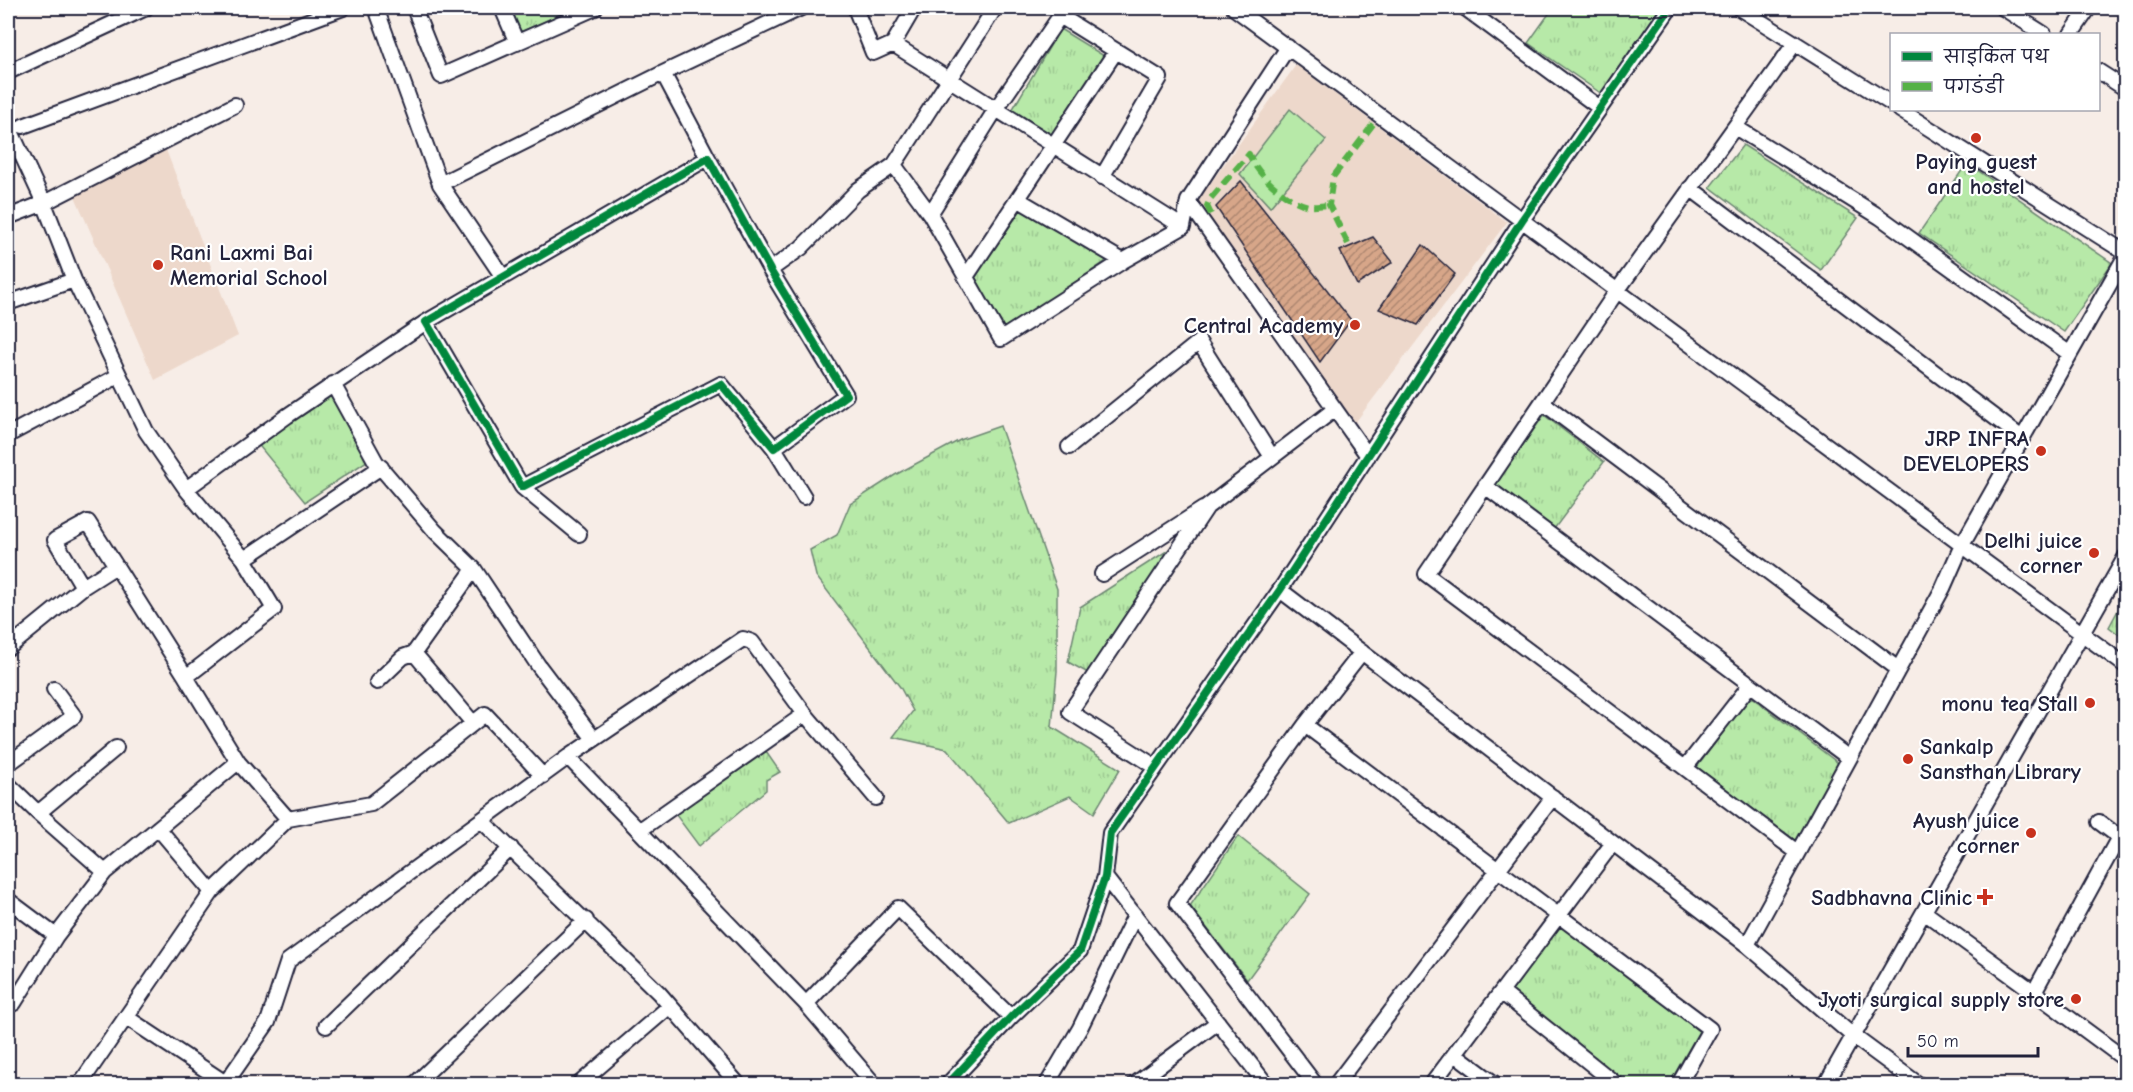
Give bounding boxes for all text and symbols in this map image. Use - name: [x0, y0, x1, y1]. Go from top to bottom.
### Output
- legend: [1890, 33, 2100, 111]
- text: साइकिल पथ: [1943, 43, 2050, 68]
- text: पगडंडी: [1943, 73, 2004, 98]
- marker: Paying guest and hostel: [1969, 131, 1983, 145]
- place label: Paying guest and hostel: [1915, 149, 2037, 200]
- place label: Rani Laxmi Bai Memorial School: [170, 240, 328, 291]
- marker: Rani Laxmi Bai Memorial School: [151, 258, 165, 272]
- place label: Central Academy: [1184, 313, 1344, 339]
- marker: Central Academy: [1348, 318, 1362, 332]
- place label: JRP INFRA DEVELOPERS: [1903, 426, 2029, 477]
- marker: JRP INFRA DEVELOPERS: [2034, 444, 2048, 458]
- place label: Delhi juice corner: [1984, 528, 2082, 579]
- marker: Delhi juice corner: [2087, 546, 2101, 560]
- place label: monu tea Stall: [1941, 691, 2078, 717]
- marker: monu tea Stall: [2083, 696, 2097, 710]
- place label: Sankalp Sansthan Library: [1920, 734, 2082, 785]
- marker: Sankalp Sansthan Library: [1901, 752, 1915, 766]
- place label: Ayush juice corner: [1913, 808, 2019, 859]
- marker: Ayush juice corner: [2024, 826, 2038, 840]
- place label: Sadbhavna Clinic: [1811, 885, 1973, 911]
- marker: Sadbhavna Clinic: [1976, 888, 1994, 906]
- place label: Jyoti surgical supply store: [1818, 987, 2064, 1013]
- marker: Jyoti surgical supply store: [2069, 992, 2083, 1006]
- scale bar: [1908, 1020, 2038, 1058]
- text: 50 m: [1917, 1031, 1959, 1052]

